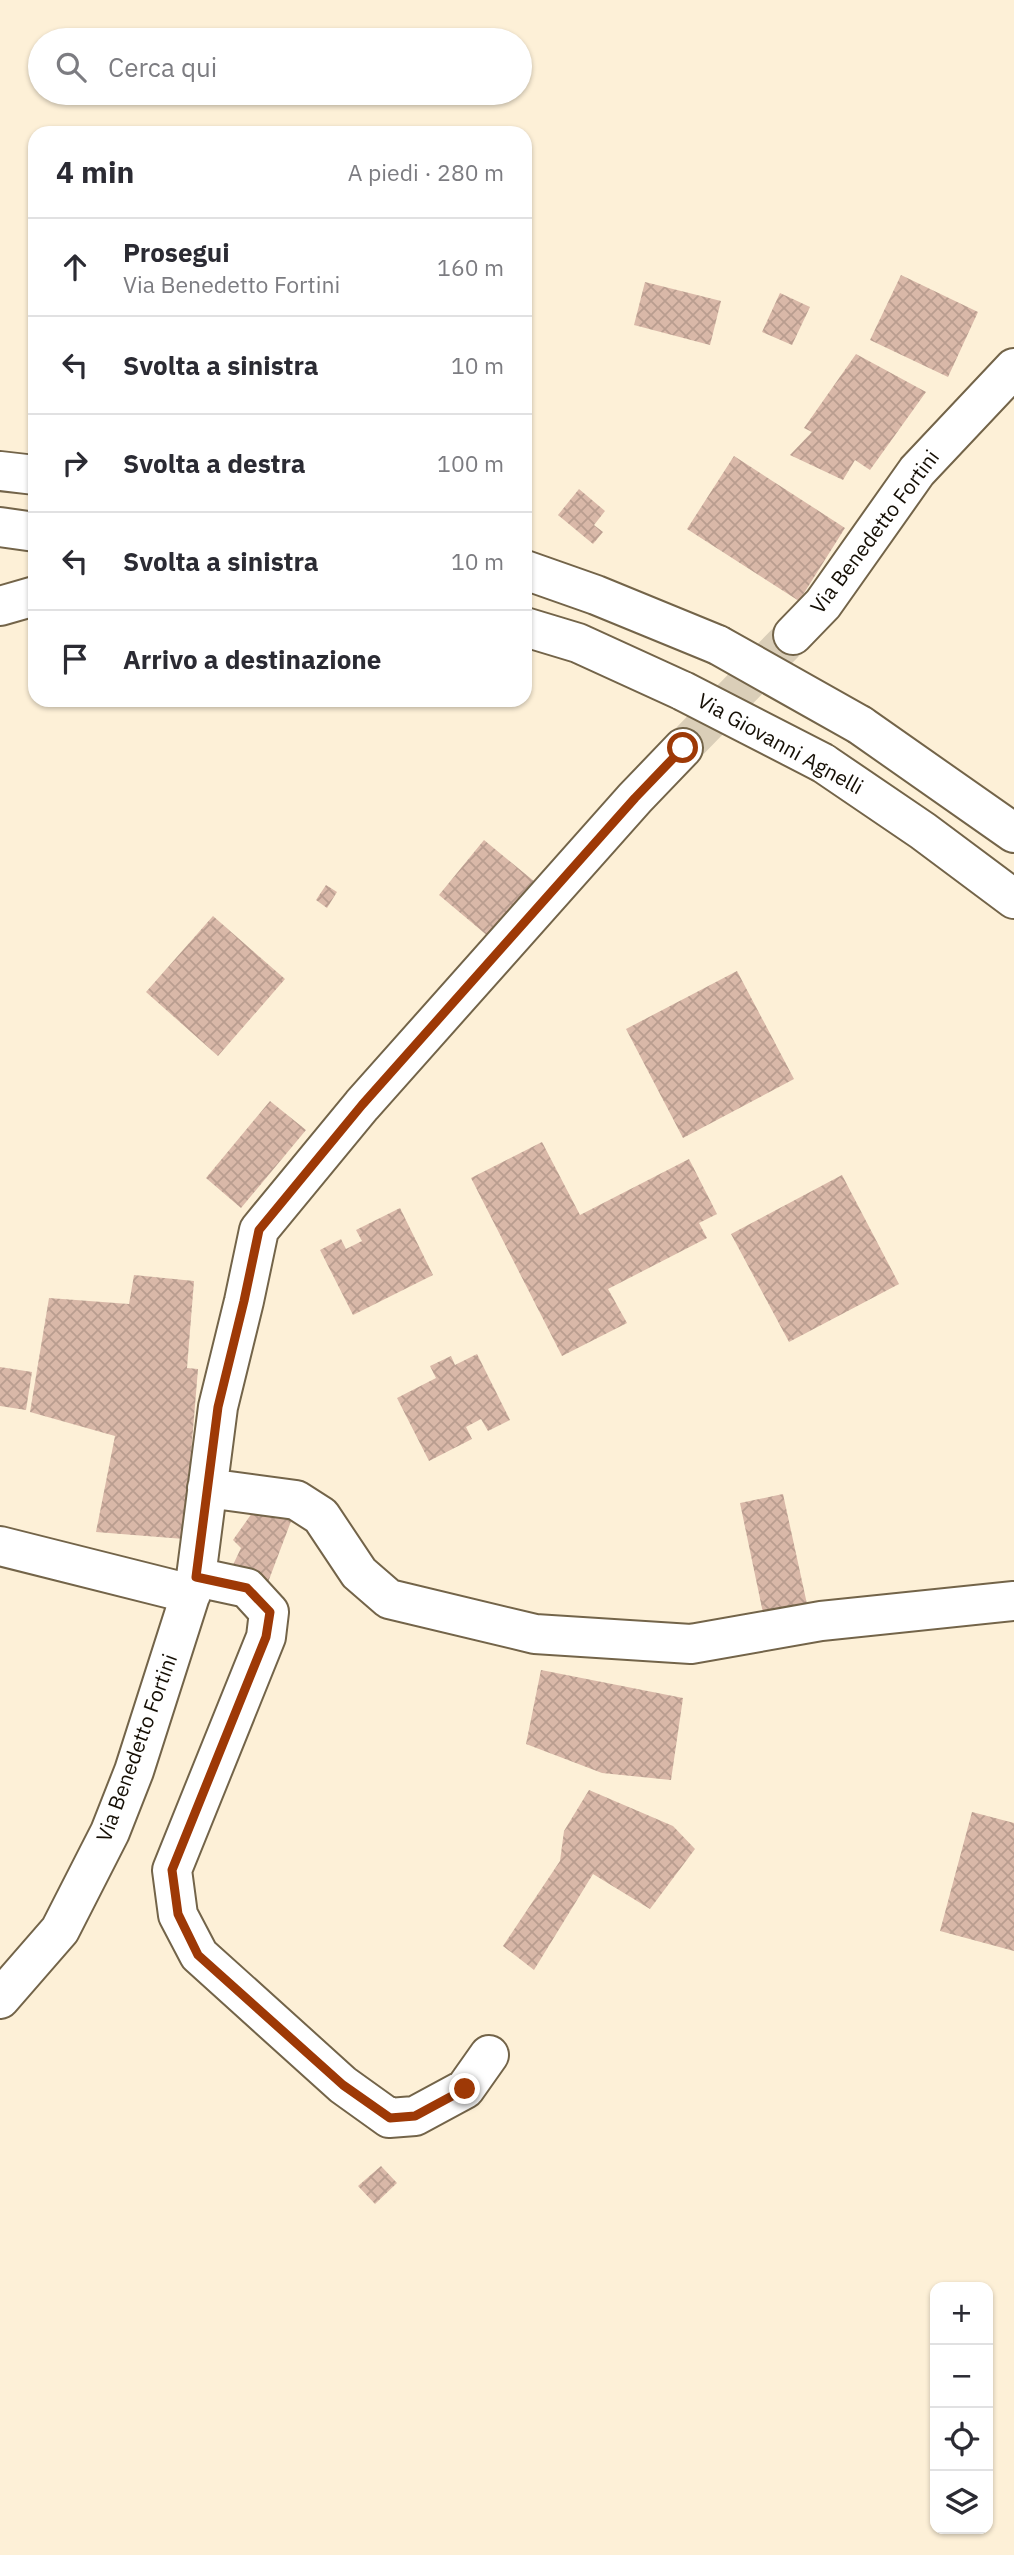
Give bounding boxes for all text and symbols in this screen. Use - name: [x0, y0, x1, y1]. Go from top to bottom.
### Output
- search box: [28, 28, 532, 105]
- icon: search: [52, 48, 90, 86]
- text: Cerca qui: [108, 50, 217, 84]
- text: 4 min: [56, 152, 134, 191]
- text: A piedi · 280 m: [348, 157, 504, 187]
- text: Prosegui: [123, 235, 230, 269]
- icon: ahead: [56, 248, 94, 286]
- text: 160 m: [437, 252, 504, 282]
- text: Via Benedetto Fortini: [123, 269, 340, 299]
- icon: left: [56, 346, 94, 384]
- text: Svolta a sinistra: [123, 348, 319, 382]
- text: 10 m: [451, 350, 504, 380]
- icon: right: [56, 444, 94, 482]
- street label: Via Benedetto Fortini: [803, 444, 945, 619]
- text: Svolta a destra: [123, 446, 305, 480]
- text: 100 m: [437, 448, 504, 478]
- icon: left: [56, 542, 94, 580]
- text: Svolta a sinistra: [123, 544, 319, 578]
- text: 10 m: [451, 546, 504, 576]
- icon: arrive: [56, 640, 94, 678]
- text: Arrivo a destinazione: [123, 642, 381, 676]
- street label: Via Giovanni Agnelli: [693, 686, 868, 800]
- route start: [667, 732, 698, 763]
- street label: Via Benedetto Fortini: [89, 1650, 183, 1846]
- route end: [449, 2073, 480, 2104]
- map controls: [930, 2282, 993, 2534]
- button: +: [930, 2282, 993, 2345]
- button: −: [930, 2345, 993, 2408]
- button: locate: [930, 2408, 993, 2471]
- button: layers: [930, 2471, 993, 2534]

